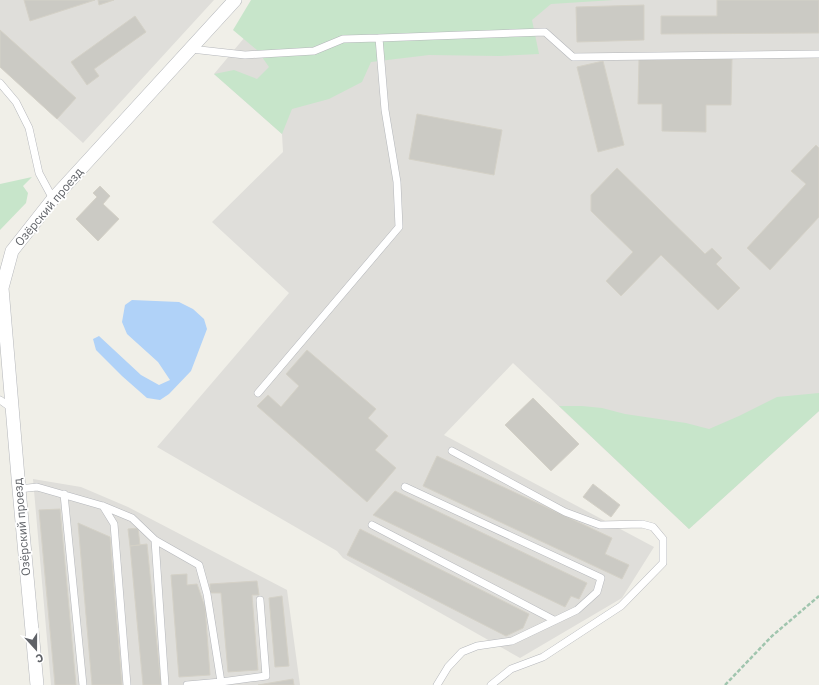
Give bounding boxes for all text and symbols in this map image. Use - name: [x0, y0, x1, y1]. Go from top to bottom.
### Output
- street label: Озёрский проезд: [11, 164, 86, 249]
- street label: Озёрский проезд: [10, 478, 33, 576]
- north arrow: [16, 629, 56, 669]
- text: С: [34, 651, 45, 666]

